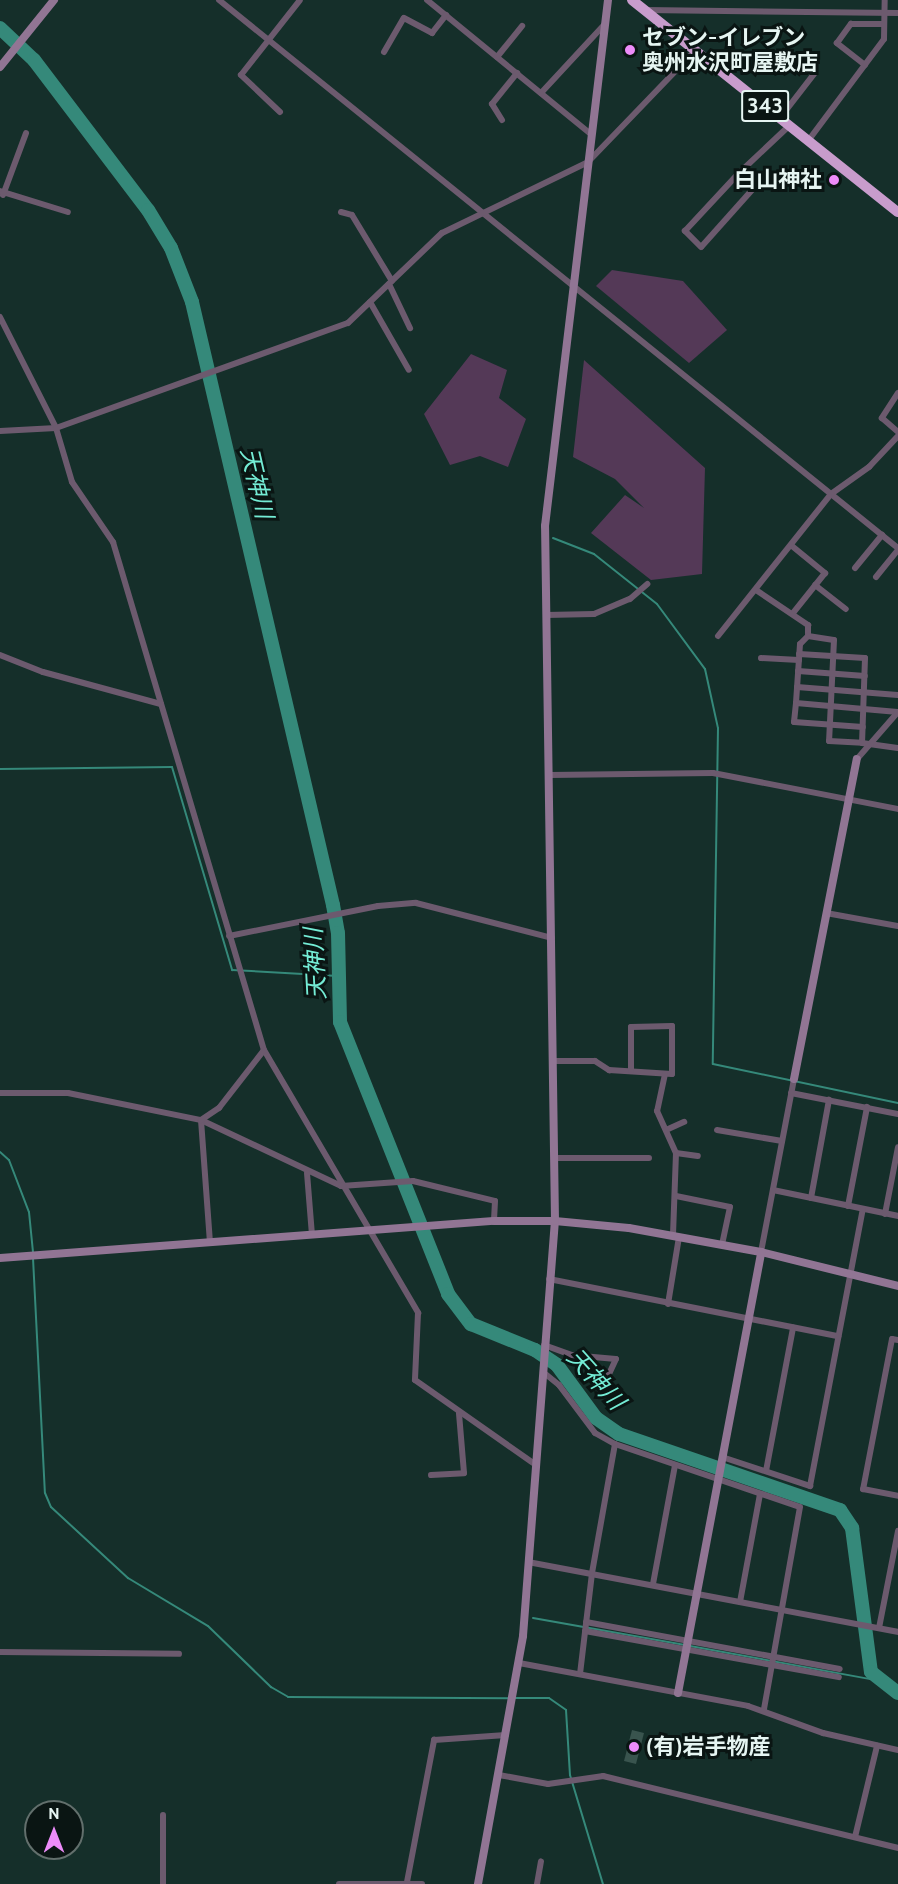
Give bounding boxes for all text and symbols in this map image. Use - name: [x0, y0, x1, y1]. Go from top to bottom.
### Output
- place label: セブン-イレブン 奥州水沢町屋敷店: [642, 24, 818, 76]
- marker: セブン-イレブン 奥州水沢町屋敷店: [623, 43, 637, 57]
- road number: 343: [741, 88, 789, 124]
- place label: 白山神社: [734, 167, 822, 193]
- marker: 白山神社: [827, 173, 841, 187]
- water label: 天神川: [235, 445, 279, 521]
- water label: 天神川: [299, 927, 331, 1001]
- water label: 天神川: [561, 1343, 631, 1415]
- place label: (有)岩手物産: [646, 1734, 770, 1760]
- marker: (有)岩手物産: [627, 1740, 641, 1754]
- north arrow: [24, 1800, 84, 1860]
- text: N: [48, 1804, 60, 1823]

